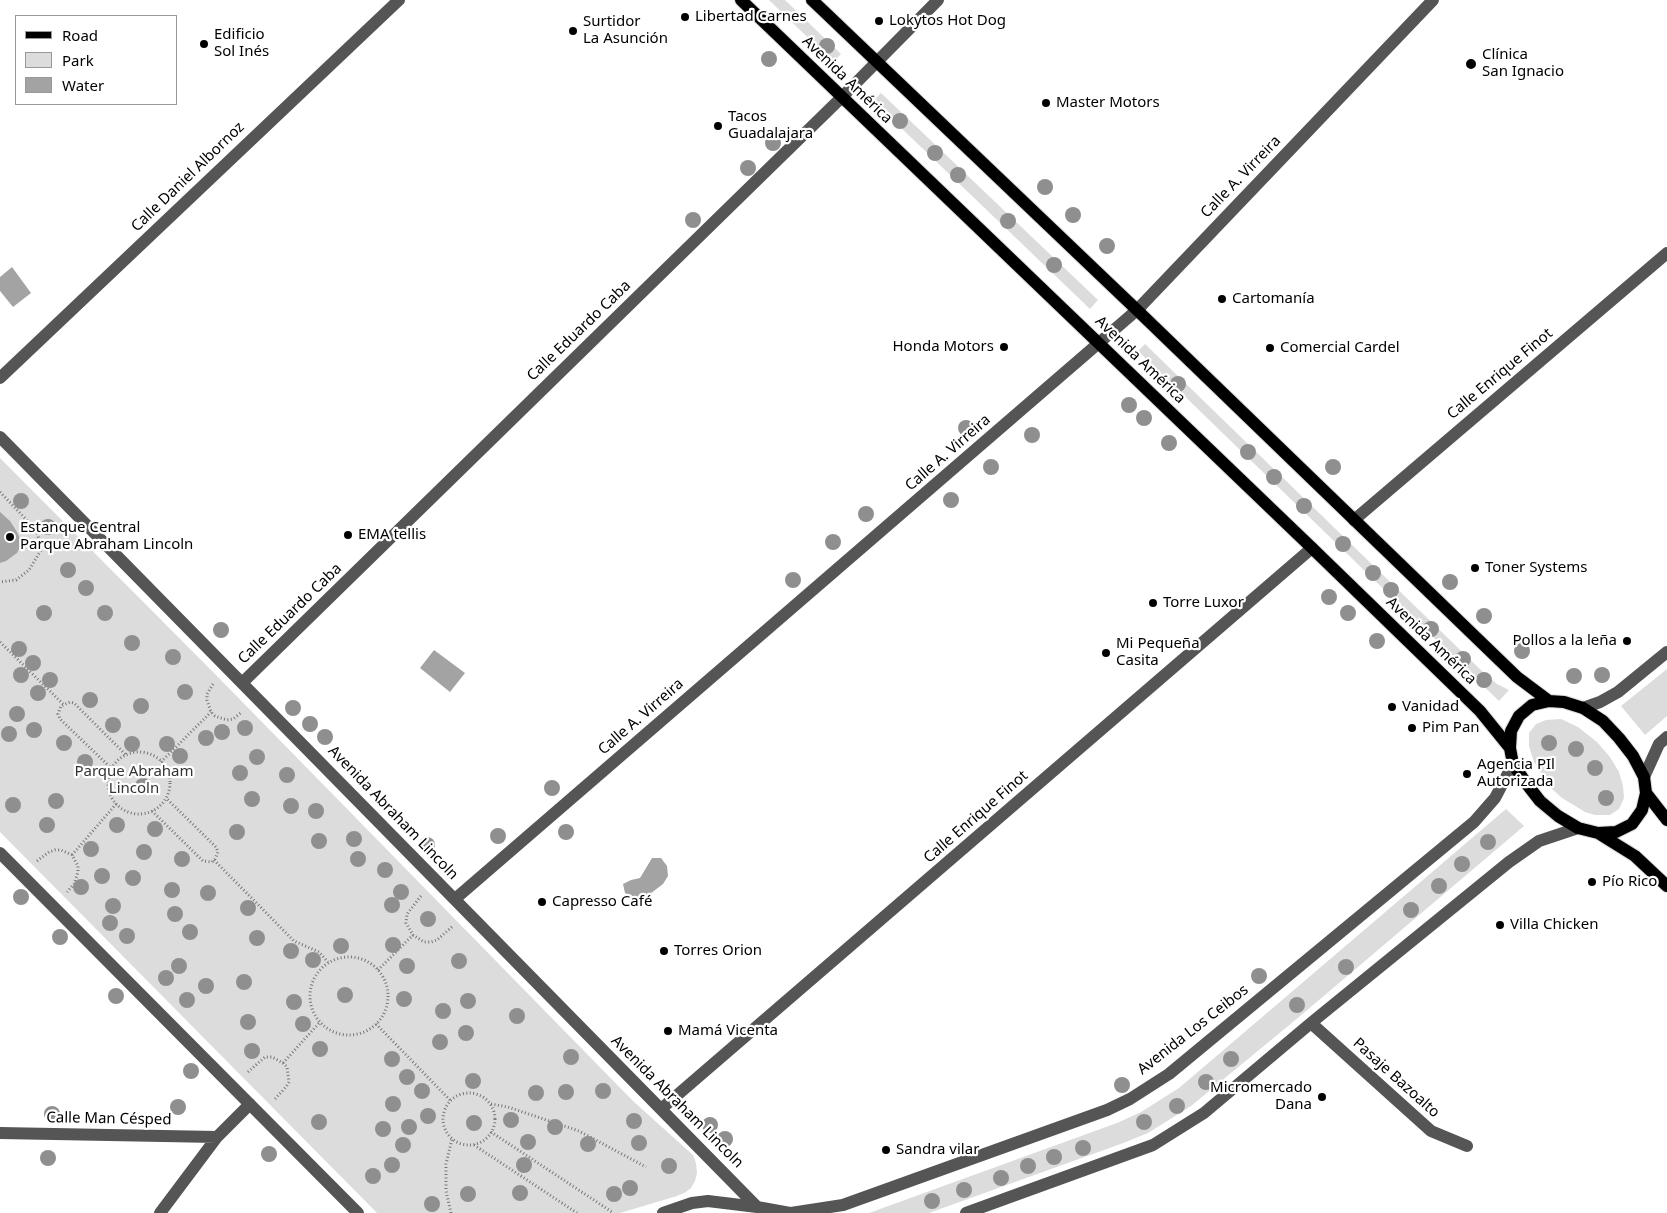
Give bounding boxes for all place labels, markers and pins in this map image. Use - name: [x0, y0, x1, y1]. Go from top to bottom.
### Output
- place label: Libertad Carnes: [695, 8, 807, 26]
- marker: Libertad Carnes: [679, 11, 691, 23]
- place label: Lokytos Hot Dog: [889, 12, 1006, 30]
- place label: Surtidor La Asunción: [583, 13, 668, 48]
- marker: Lokytos Hot Dog: [873, 15, 885, 27]
- marker: Surtidor La Asunción: [567, 25, 579, 37]
- place label: Edificio Sol Inés: [214, 26, 269, 61]
- marker: Edificio Sol Inés: [198, 38, 210, 50]
- place label: Clínica San Ignacio: [1482, 46, 1564, 81]
- marker: Clínica San Ignacio: [1464, 57, 1478, 71]
- place label: Master Motors: [1056, 94, 1160, 112]
- marker: Master Motors: [1040, 97, 1052, 109]
- place label: Tacos Guadalajara: [728, 108, 813, 143]
- marker: Tacos Guadalajara: [712, 120, 724, 132]
- place label: Cartomanía: [1232, 290, 1315, 308]
- marker: Cartomanía: [1216, 293, 1228, 305]
- place label: Honda Motors: [892, 338, 994, 356]
- place label: Comercial Cardel: [1280, 339, 1400, 357]
- marker: Honda Motors: [998, 341, 1010, 353]
- marker: Comercial Cardel: [1264, 342, 1276, 354]
- place label: Estanque Central Parque Abraham Lincoln: [20, 519, 193, 554]
- place label: EMA tellis: [358, 526, 426, 544]
- marker: EMA tellis: [342, 529, 354, 541]
- marker: Estanque Central Parque Abraham Lincoln: [4, 531, 16, 543]
- place label: Toner Systems: [1485, 559, 1587, 577]
- marker: Toner Systems: [1469, 562, 1481, 574]
- place label: Torre Luxor: [1163, 594, 1244, 612]
- marker: Torre Luxor: [1147, 597, 1159, 609]
- place label: Pollos a la leña: [1512, 632, 1617, 650]
- place label: Mi Pequeña Casita: [1116, 635, 1200, 670]
- marker: Pollos a la leña: [1621, 635, 1633, 647]
- marker: Mi Pequeña Casita: [1100, 647, 1112, 659]
- place label: Vanidad: [1402, 698, 1459, 716]
- marker: Vanidad: [1386, 701, 1398, 713]
- place label: Pim Pan: [1422, 719, 1480, 737]
- marker: Pim Pan: [1406, 722, 1418, 734]
- place label: Agencia PIl Autorizada: [1477, 756, 1555, 791]
- marker: Agencia PIl Autorizada: [1461, 768, 1473, 780]
- place label: Pío Rico: [1602, 873, 1657, 891]
- marker: Pío Rico: [1586, 876, 1598, 888]
- place label: Capresso Café: [552, 893, 652, 911]
- marker: Capresso Café: [536, 896, 548, 908]
- place label: Villa Chicken: [1510, 916, 1598, 934]
- marker: Villa Chicken: [1494, 919, 1506, 931]
- place label: Torres Orion: [674, 942, 762, 960]
- marker: Torres Orion: [658, 945, 670, 957]
- place label: Mamá Vicenta: [678, 1022, 778, 1040]
- marker: Mamá Vicenta: [662, 1025, 674, 1037]
- place label: Micromercado Dana: [1210, 1079, 1312, 1114]
- marker: Micromercado Dana: [1316, 1091, 1328, 1103]
- place label: Sandra vilar: [896, 1141, 979, 1159]
- marker: Sandra vilar: [880, 1144, 892, 1156]

